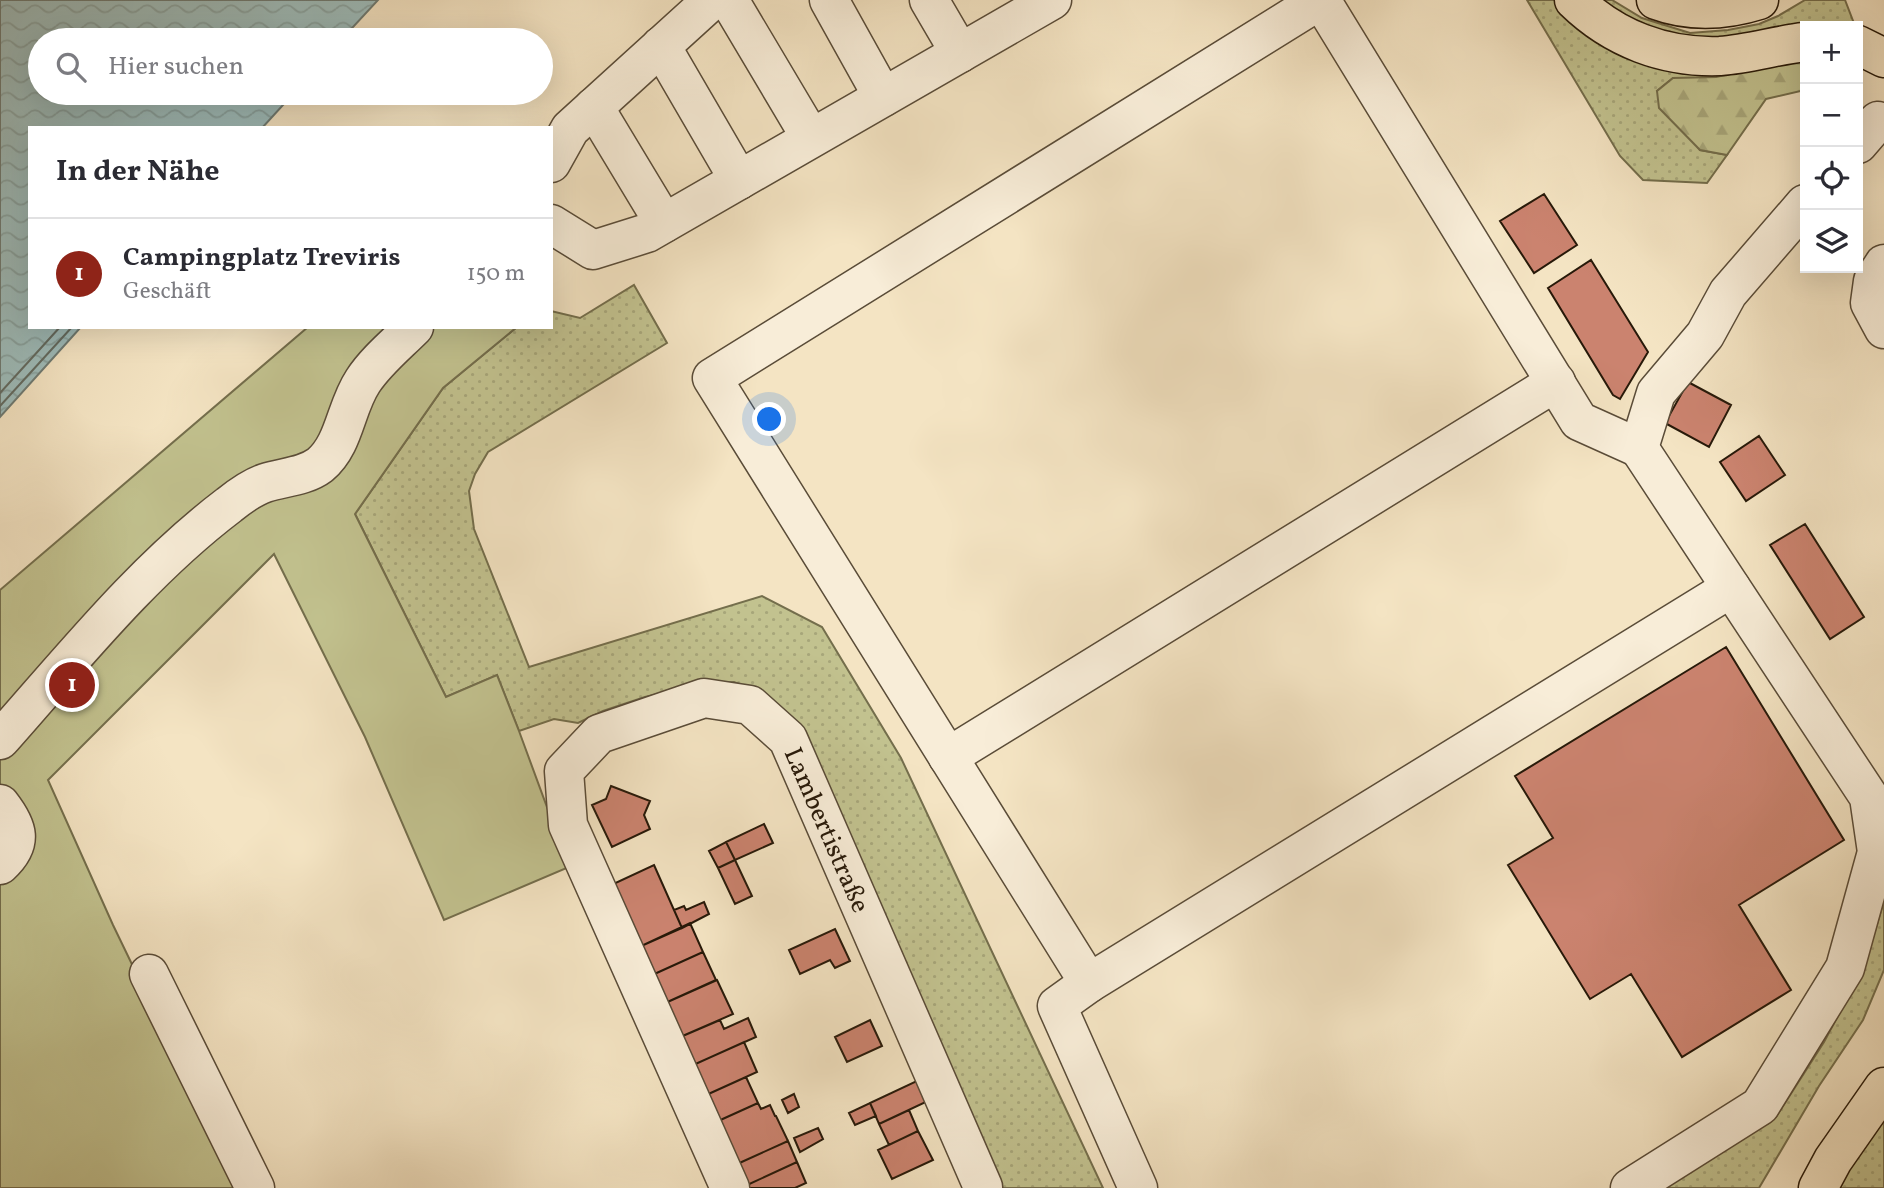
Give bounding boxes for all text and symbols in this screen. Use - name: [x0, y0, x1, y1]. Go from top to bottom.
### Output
- map controls: [1800, 21, 1863, 273]
- button: +: [1800, 21, 1863, 84]
- search box: [28, 28, 553, 105]
- icon: search: [52, 48, 90, 86]
- text: Hier suchen: [108, 49, 244, 85]
- button: −: [1800, 84, 1863, 147]
- button: locate: [1800, 147, 1863, 210]
- text: In der Nähe: [56, 151, 220, 193]
- button: layers: [1800, 210, 1863, 273]
- text: Campingplatz Treviris: [123, 240, 401, 276]
- text: 1: [74, 258, 84, 290]
- text: 150 m: [467, 258, 525, 290]
- text: Geschäft: [123, 276, 211, 308]
- your location: [752, 402, 786, 436]
- pin: 1: [49, 659, 95, 711]
- street label: Lambertistraße: [774, 742, 877, 919]

